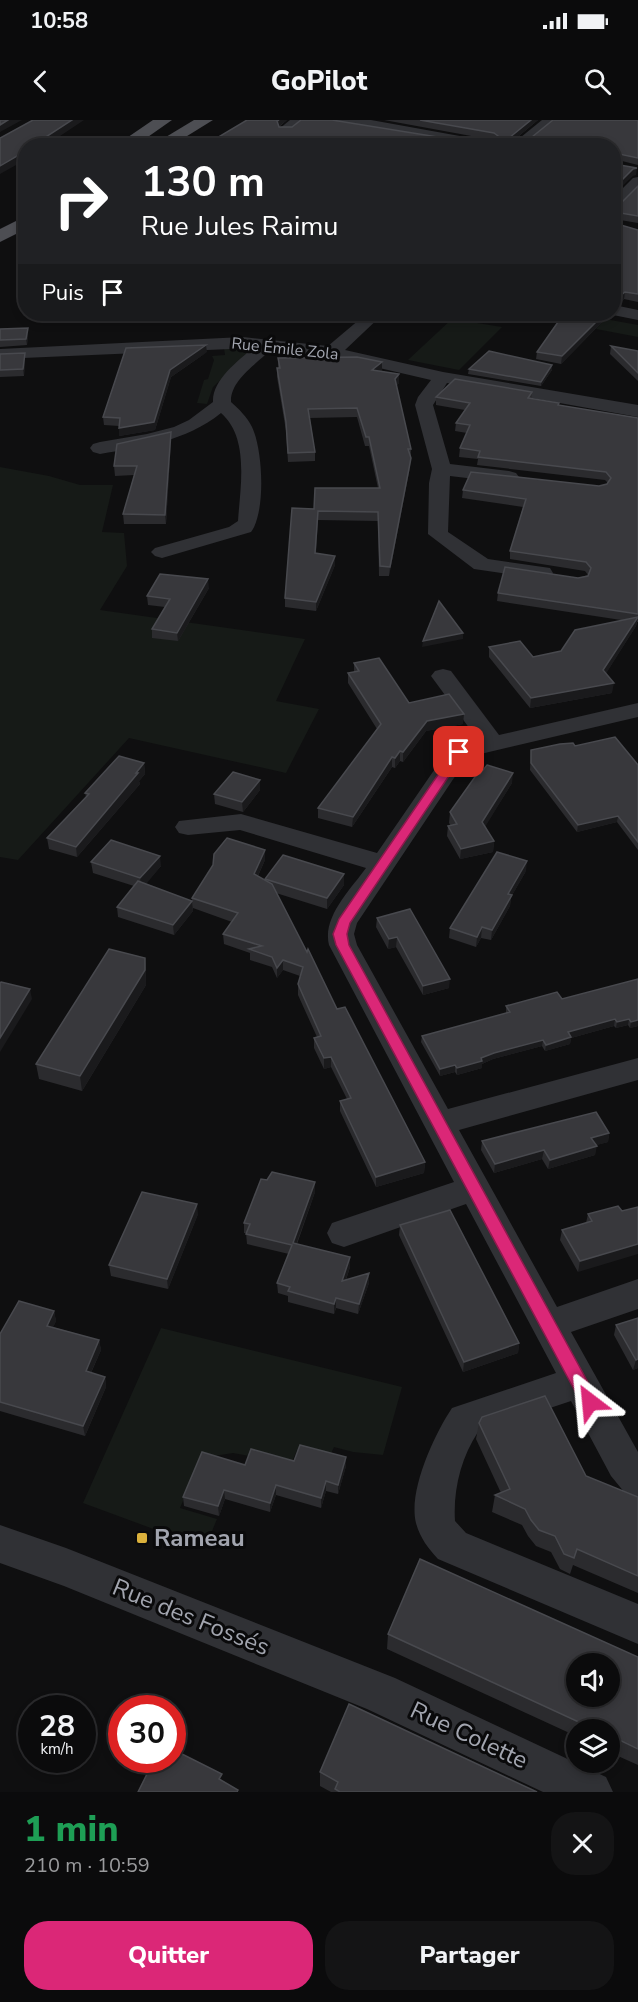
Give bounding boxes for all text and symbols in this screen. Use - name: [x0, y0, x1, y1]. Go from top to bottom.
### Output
- text: 10:58: [30, 6, 88, 36]
- text: GoPilot: [271, 63, 367, 100]
- icon: back: [24, 65, 57, 98]
- icon: search: [581, 65, 614, 98]
- text: 130 m: [141, 154, 265, 211]
- icon: right: [42, 162, 120, 240]
- text: Rue Jules Raimu: [141, 208, 338, 245]
- icon: arrive: [96, 276, 129, 309]
- text: Puis: [42, 278, 84, 308]
- street label: Rue Émile Zola: [230, 332, 340, 366]
- pin: [433, 726, 484, 777]
- icon: arrive: [442, 735, 475, 768]
- position arrow: [558, 1370, 622, 1434]
- place label: Rameau: [154, 1522, 245, 1554]
- marker: Rameau: [135, 1531, 149, 1545]
- street label: Rue des Fossés: [108, 1571, 274, 1663]
- map controls: [566, 1653, 620, 1773]
- button: sound: [566, 1653, 620, 1707]
- street label: Rue Colette: [405, 1694, 533, 1776]
- speed limit sign: 30: [108, 1695, 186, 1773]
- text: 28: [39, 1706, 75, 1747]
- button: layers: [566, 1719, 620, 1773]
- text: km/h: [40, 1739, 74, 1759]
- text: 1 min: [24, 1805, 119, 1854]
- button: close: [551, 1812, 614, 1875]
- text: 210 m · 10:59: [24, 1852, 150, 1879]
- button: Quitter: [24, 1921, 313, 1990]
- button: Partager: [325, 1921, 614, 1990]

